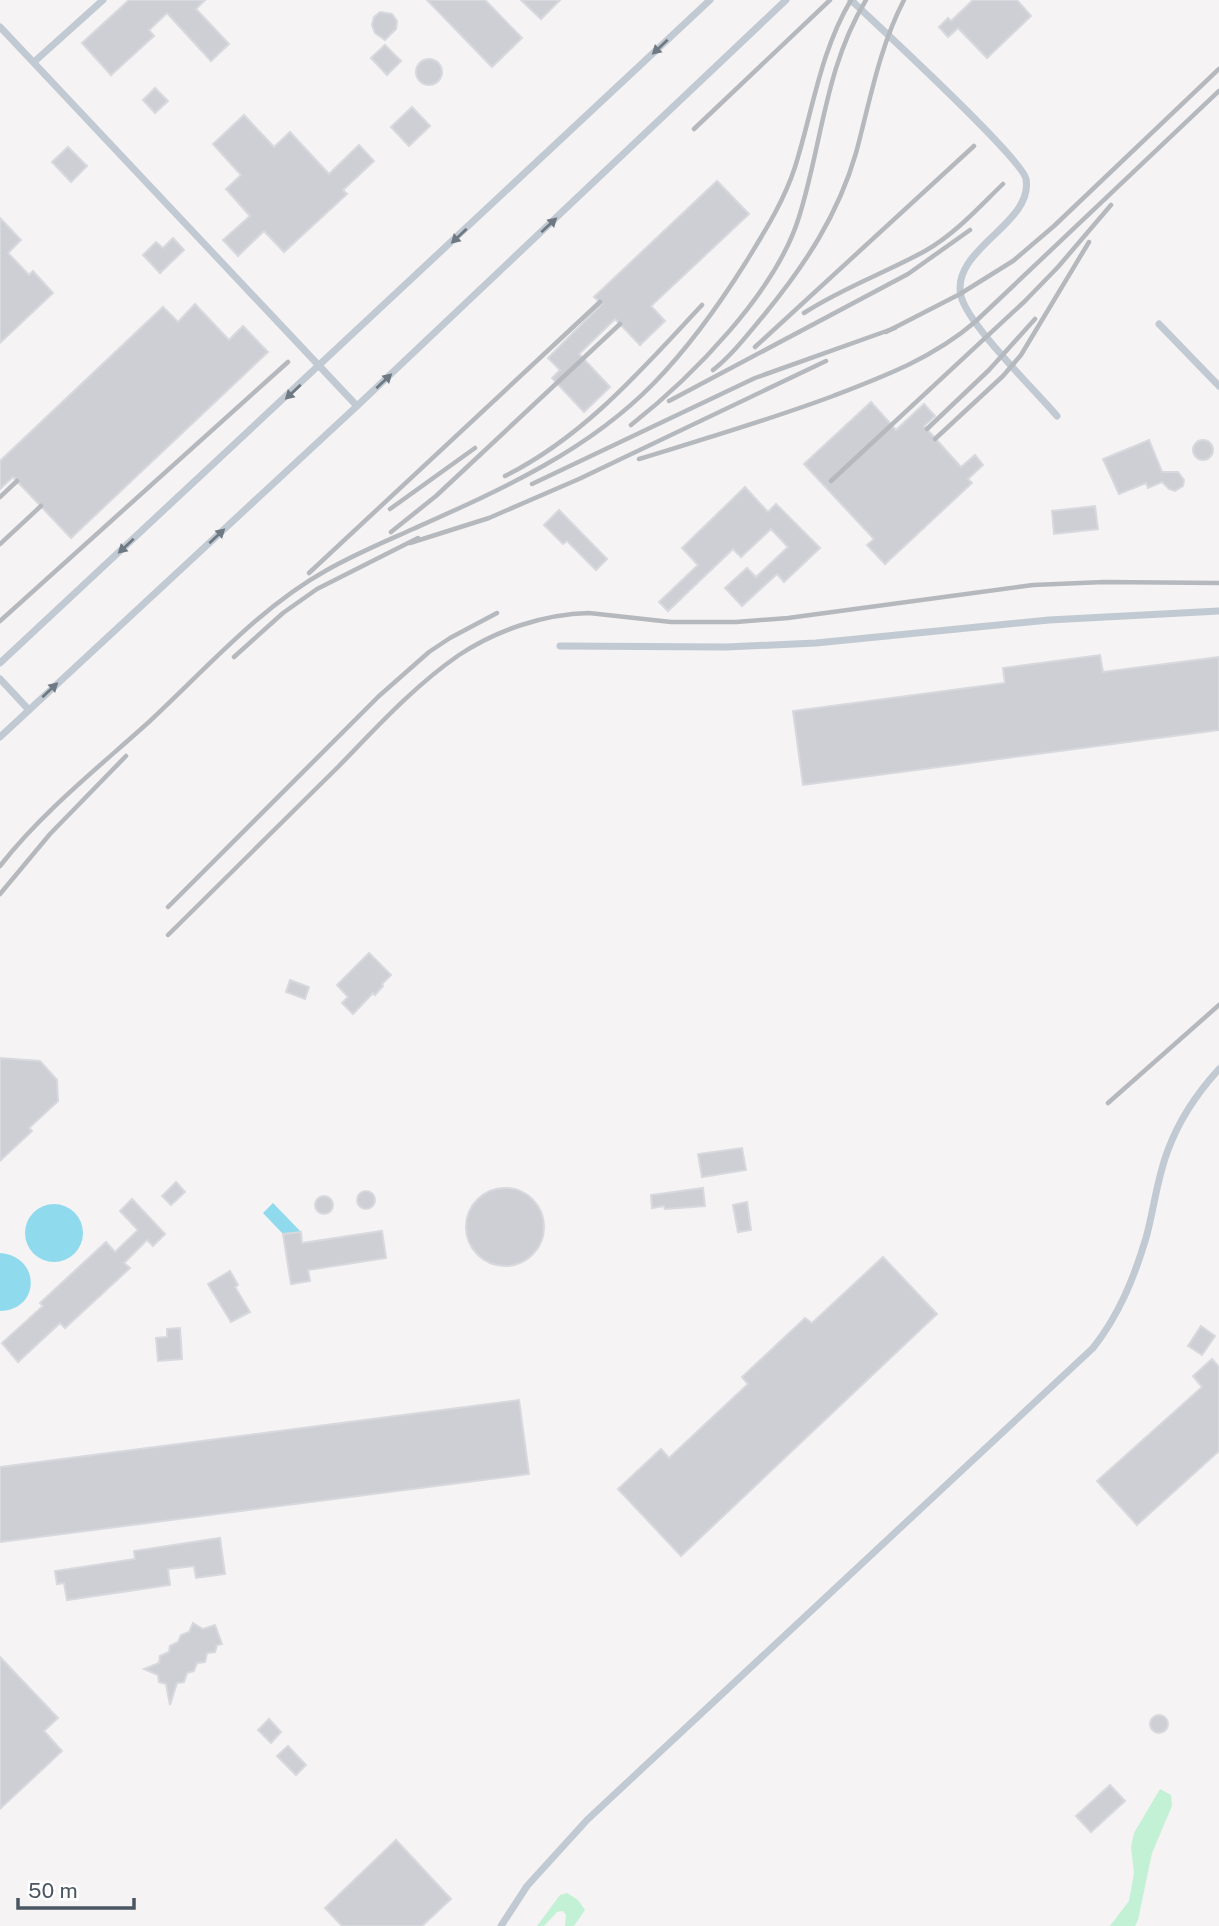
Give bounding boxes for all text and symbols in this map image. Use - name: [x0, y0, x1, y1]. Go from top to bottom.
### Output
- one-way arrow: [652, 38, 669, 54]
- one-way arrow: [540, 218, 557, 234]
- one-way arrow: [450, 228, 467, 244]
- one-way arrow: [375, 374, 392, 390]
- one-way arrow: [285, 383, 302, 399]
- one-way arrow: [208, 528, 226, 544]
- one-way arrow: [118, 538, 135, 554]
- one-way arrow: [41, 683, 58, 699]
- scale bar: [18, 1867, 133, 1911]
- text: 50 m: [28, 1878, 78, 1903]

